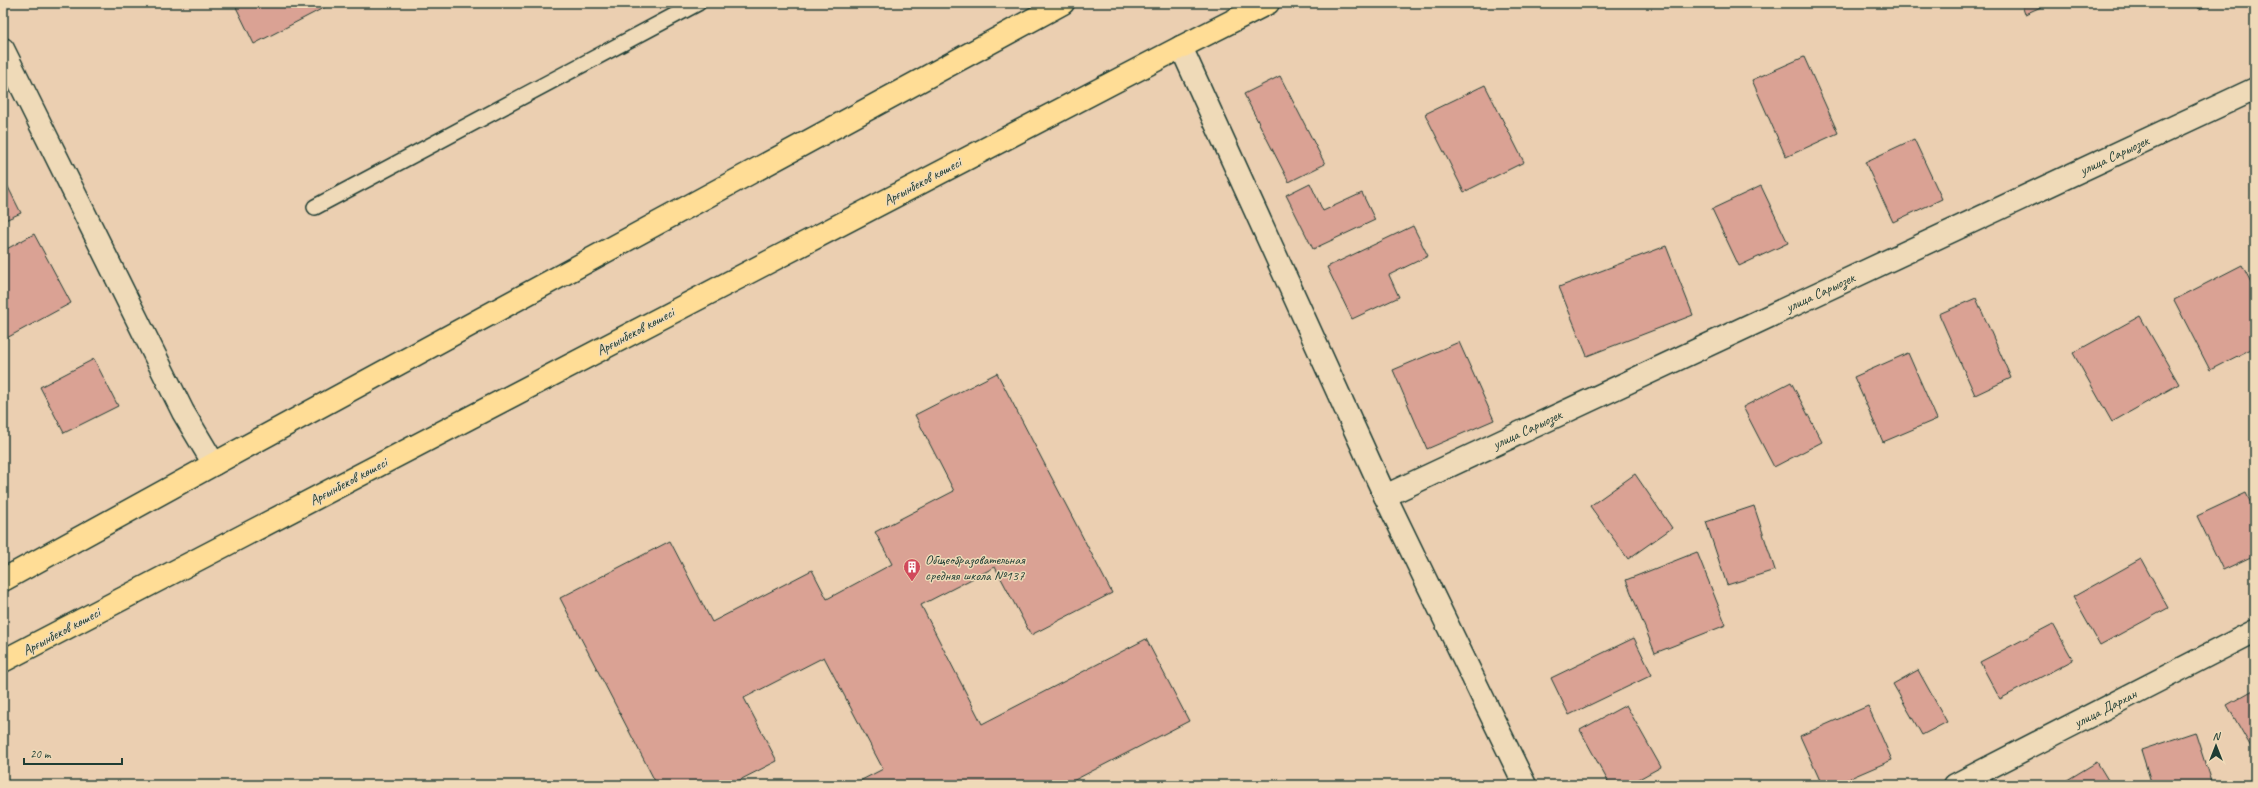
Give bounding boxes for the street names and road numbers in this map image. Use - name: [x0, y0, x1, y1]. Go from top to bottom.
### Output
- street label: улица Сарыозек: [2076, 131, 2153, 179]
- street label: Арғынбеков көшесі: [881, 153, 966, 209]
- street label: улица Сарыозек: [1782, 268, 1859, 316]
- street label: Арғынбеков көшесі: [594, 303, 679, 359]
- street label: улица Сарыозек: [1489, 405, 1566, 453]
- street label: Арғынбеков көшесі: [307, 453, 392, 509]
- street label: Арғынбеков көшесі: [20, 603, 105, 659]
- street label: улица Дархан: [2070, 685, 2141, 732]

